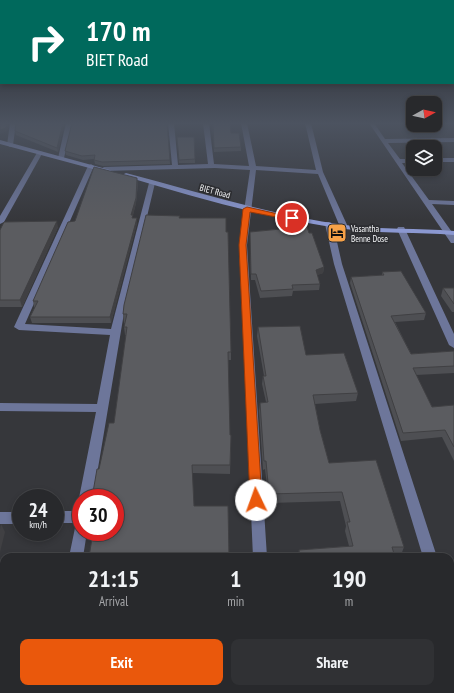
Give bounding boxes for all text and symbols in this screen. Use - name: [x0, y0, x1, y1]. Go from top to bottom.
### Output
- text: 170 m: [86, 12, 150, 49]
- icon: right: [20, 16, 72, 68]
- text: BIET Road: [86, 48, 148, 71]
- north arrow: [406, 96, 442, 132]
- map controls: [406, 96, 442, 176]
- button: layers: [406, 140, 442, 176]
- street label: BIET Road: [199, 182, 232, 200]
- pin: [275, 201, 309, 235]
- icon: arrive: [281, 207, 303, 229]
- hotel icon: Vasantha Benne Dose: [326, 222, 348, 244]
- place label: Vasantha Benne Dose: [350, 223, 388, 244]
- position arrow: [235, 479, 277, 521]
- speed limit sign: 30: [72, 489, 124, 541]
- text: 24: [28, 497, 48, 523]
- text: km/h: [29, 518, 47, 531]
- text: 21:15: [88, 563, 140, 594]
- text: 1: [230, 563, 241, 594]
- text: 190: [332, 563, 366, 594]
- text: Arrival: [99, 593, 128, 610]
- text: min: [227, 593, 244, 610]
- text: m: [345, 593, 353, 610]
- button: Exit: [20, 639, 223, 685]
- button: Share: [231, 639, 434, 685]

